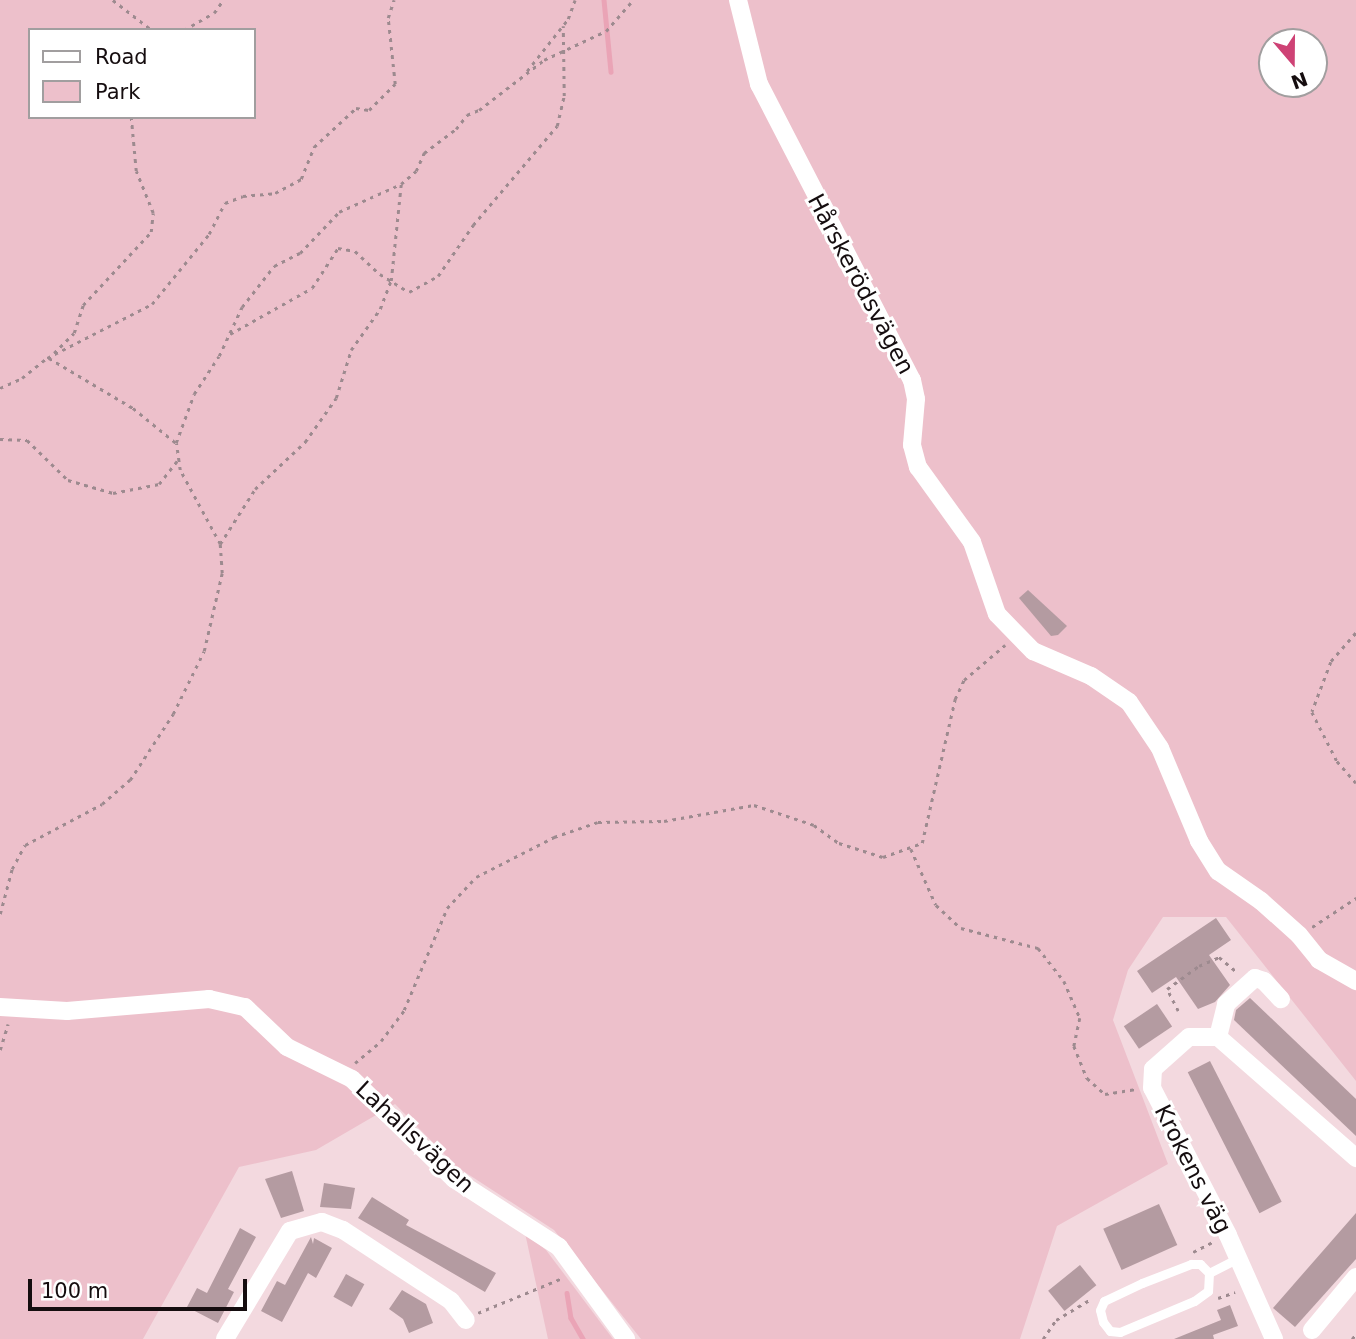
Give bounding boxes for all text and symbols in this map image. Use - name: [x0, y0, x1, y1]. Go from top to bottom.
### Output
- legend: [28, 28, 256, 119]
- north arrow: [1258, 28, 1328, 98]
- text: Road: [95, 45, 148, 69]
- text: N: [1288, 68, 1311, 94]
- text: Park: [95, 80, 140, 104]
- street label: Hårskerödsvägen: [802, 189, 920, 379]
- street label: Lahallsvägen: [350, 1075, 480, 1199]
- street label: Krokens väg: [1149, 1100, 1237, 1238]
- scale bar: [32, 1266, 250, 1310]
- text: 100 m: [41, 1279, 108, 1303]

